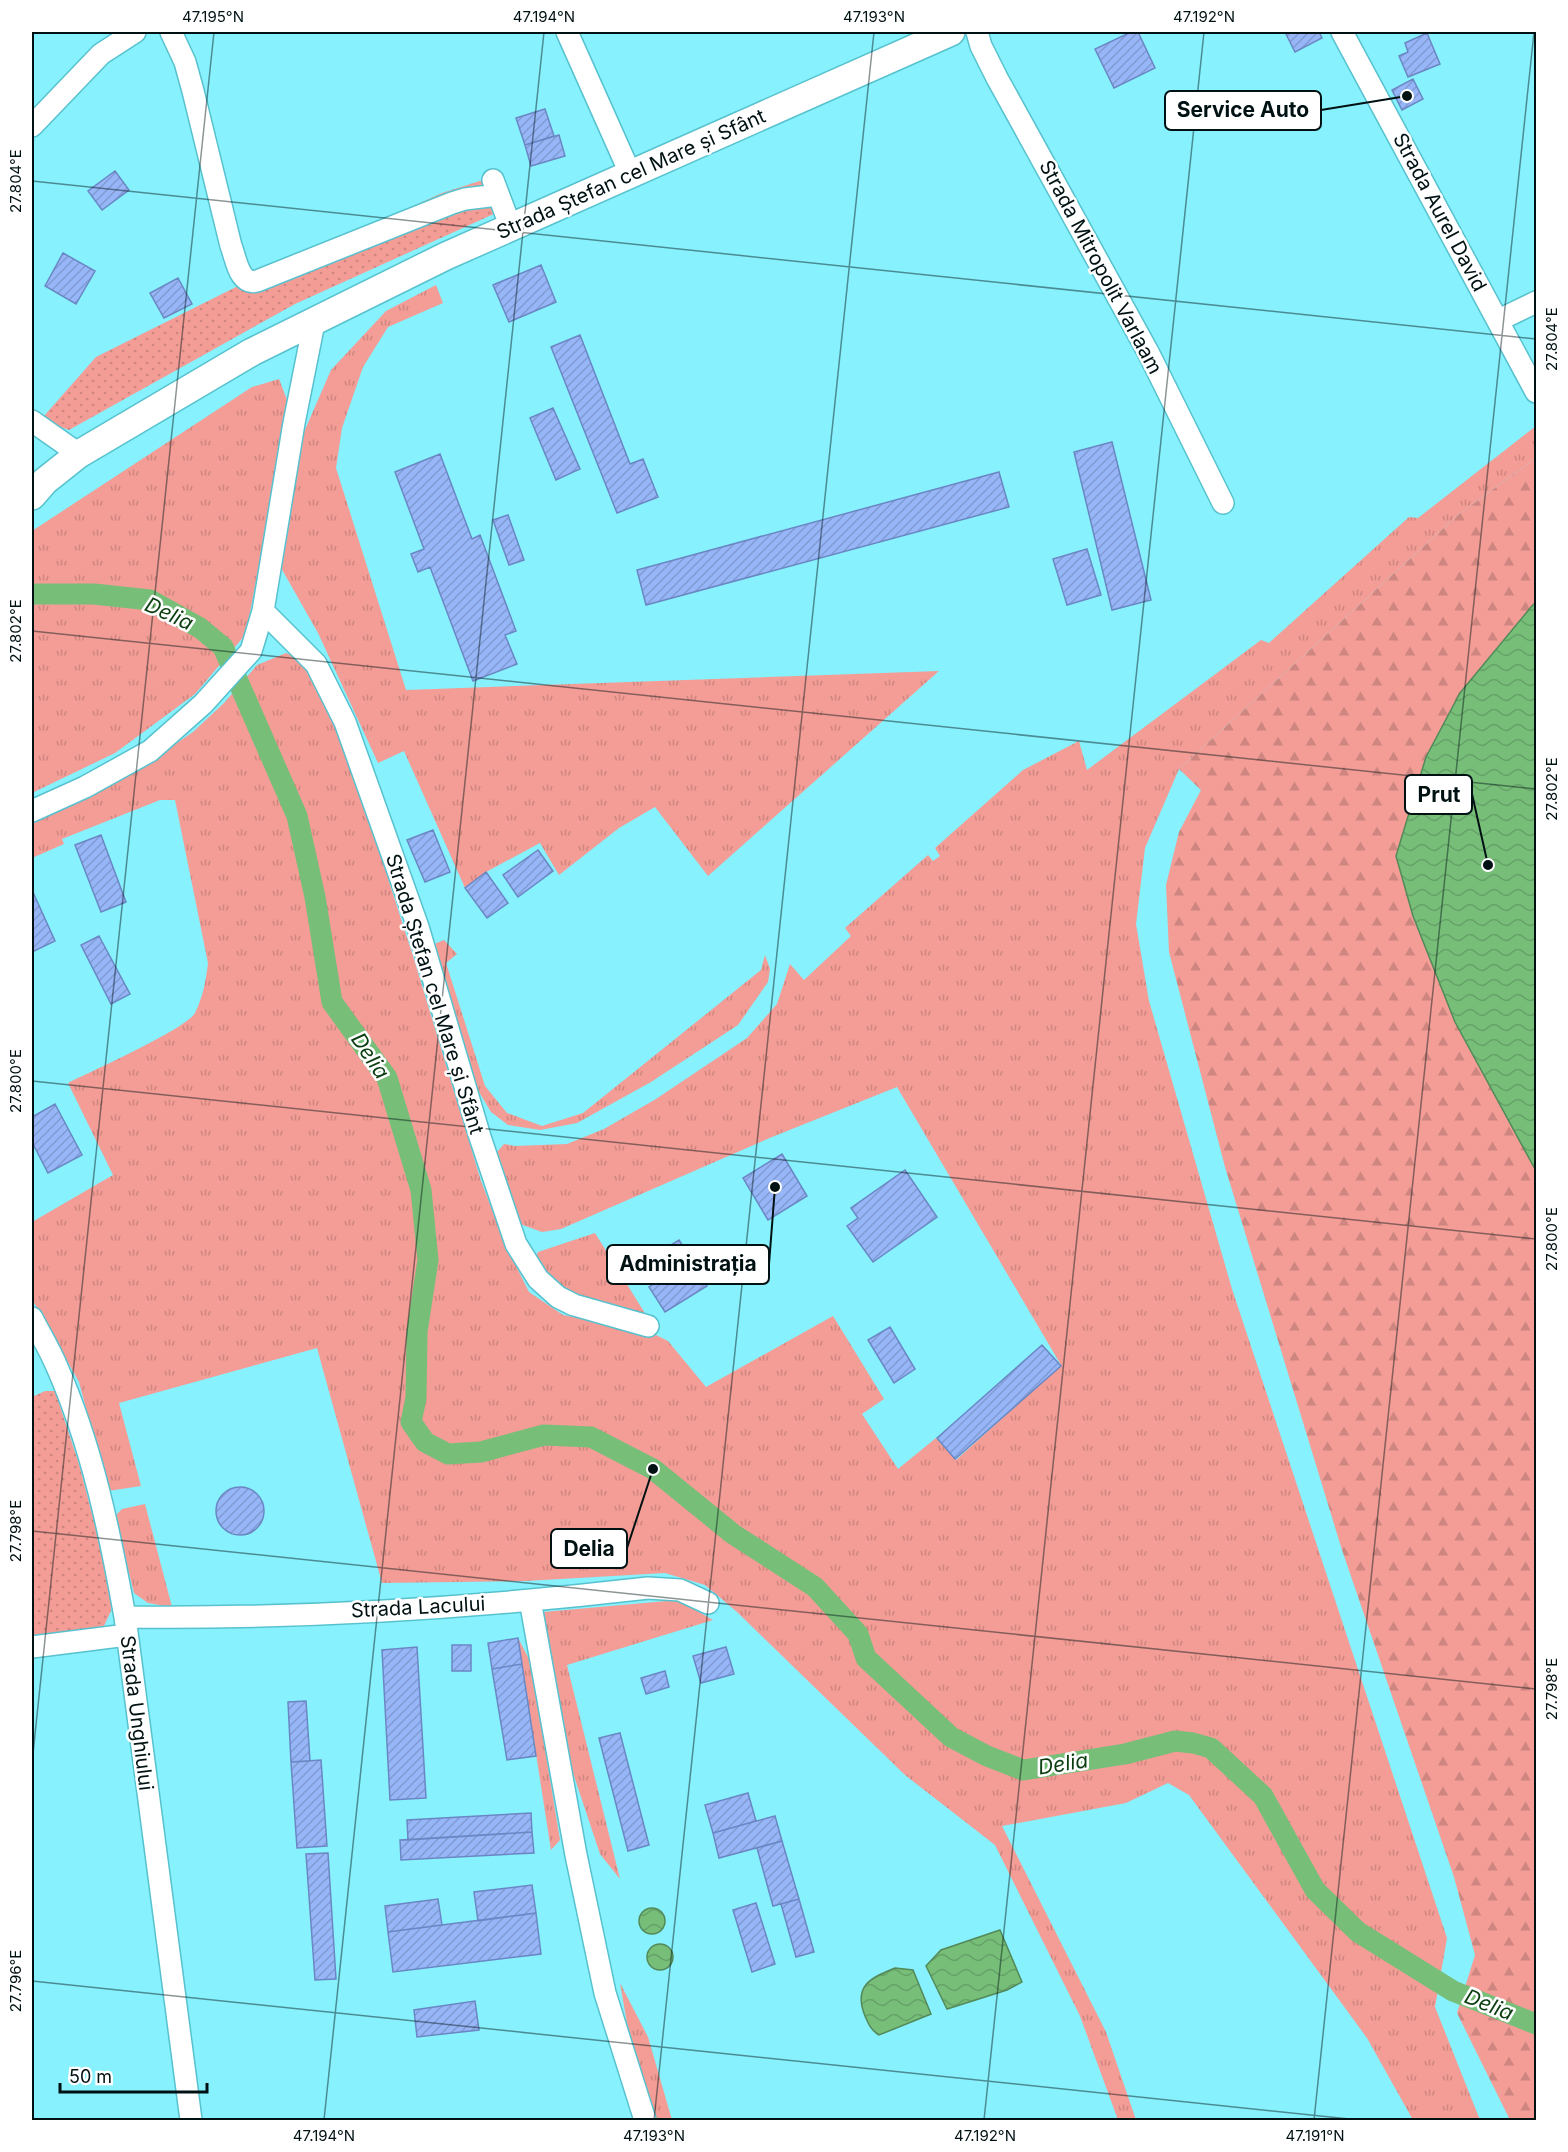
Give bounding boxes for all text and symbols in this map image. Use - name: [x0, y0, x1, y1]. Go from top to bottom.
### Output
- text: 47.195°N: [182, 7, 244, 26]
- text: 47.194°N: [513, 7, 575, 26]
- text: 47.193°N: [843, 7, 905, 26]
- text: 47.192°N: [1173, 7, 1235, 26]
- callout: Service Auto: [1165, 91, 1321, 130]
- text: Service Auto: [1177, 97, 1309, 122]
- street label: Strada Ștefan cel Mare și Sfânt: [493, 104, 770, 244]
- street label: Strada Aurel David: [1388, 129, 1492, 295]
- text: 27.804°E: [6, 149, 25, 213]
- street label: Strada Mitropolit Varlaam: [1034, 156, 1168, 378]
- text: 27.804°E: [1542, 307, 1561, 371]
- water label: Delia: [141, 592, 197, 636]
- text: 27.802°E: [6, 599, 25, 663]
- text: 27.802°E: [1542, 757, 1561, 821]
- callout: Prut: [1405, 775, 1472, 814]
- text: Prut: [1418, 782, 1461, 807]
- street label: Strada Ștefan cel Mare și Sfânt: [381, 851, 489, 1137]
- water label: Delia: [346, 1028, 395, 1084]
- text: 27.800°E: [6, 1049, 25, 1113]
- text: 27.800°E: [1542, 1207, 1561, 1271]
- callout: Administrația: [607, 1245, 769, 1284]
- text: Administrația: [619, 1251, 757, 1276]
- text: 27.798°E: [6, 1500, 25, 1562]
- callout: Delia: [551, 1529, 627, 1568]
- text: Delia: [563, 1536, 615, 1561]
- street label: Strada Lacului: [350, 1591, 486, 1623]
- street label: Strada Unghiului: [116, 1634, 158, 1792]
- text: 27.798°E: [1542, 1658, 1561, 1720]
- water label: Delia: [1036, 1747, 1090, 1780]
- text: 27.796°E: [6, 1950, 25, 2012]
- water label: Delia: [1461, 1984, 1517, 2026]
- scale bar: [60, 2056, 207, 2094]
- text: 50 m: [69, 2066, 112, 2087]
- text: 47.194°N: [293, 2126, 355, 2145]
- text: 47.193°N: [623, 2126, 685, 2145]
- text: 47.192°N: [954, 2126, 1016, 2145]
- text: 47.191°N: [1286, 2126, 1344, 2145]

